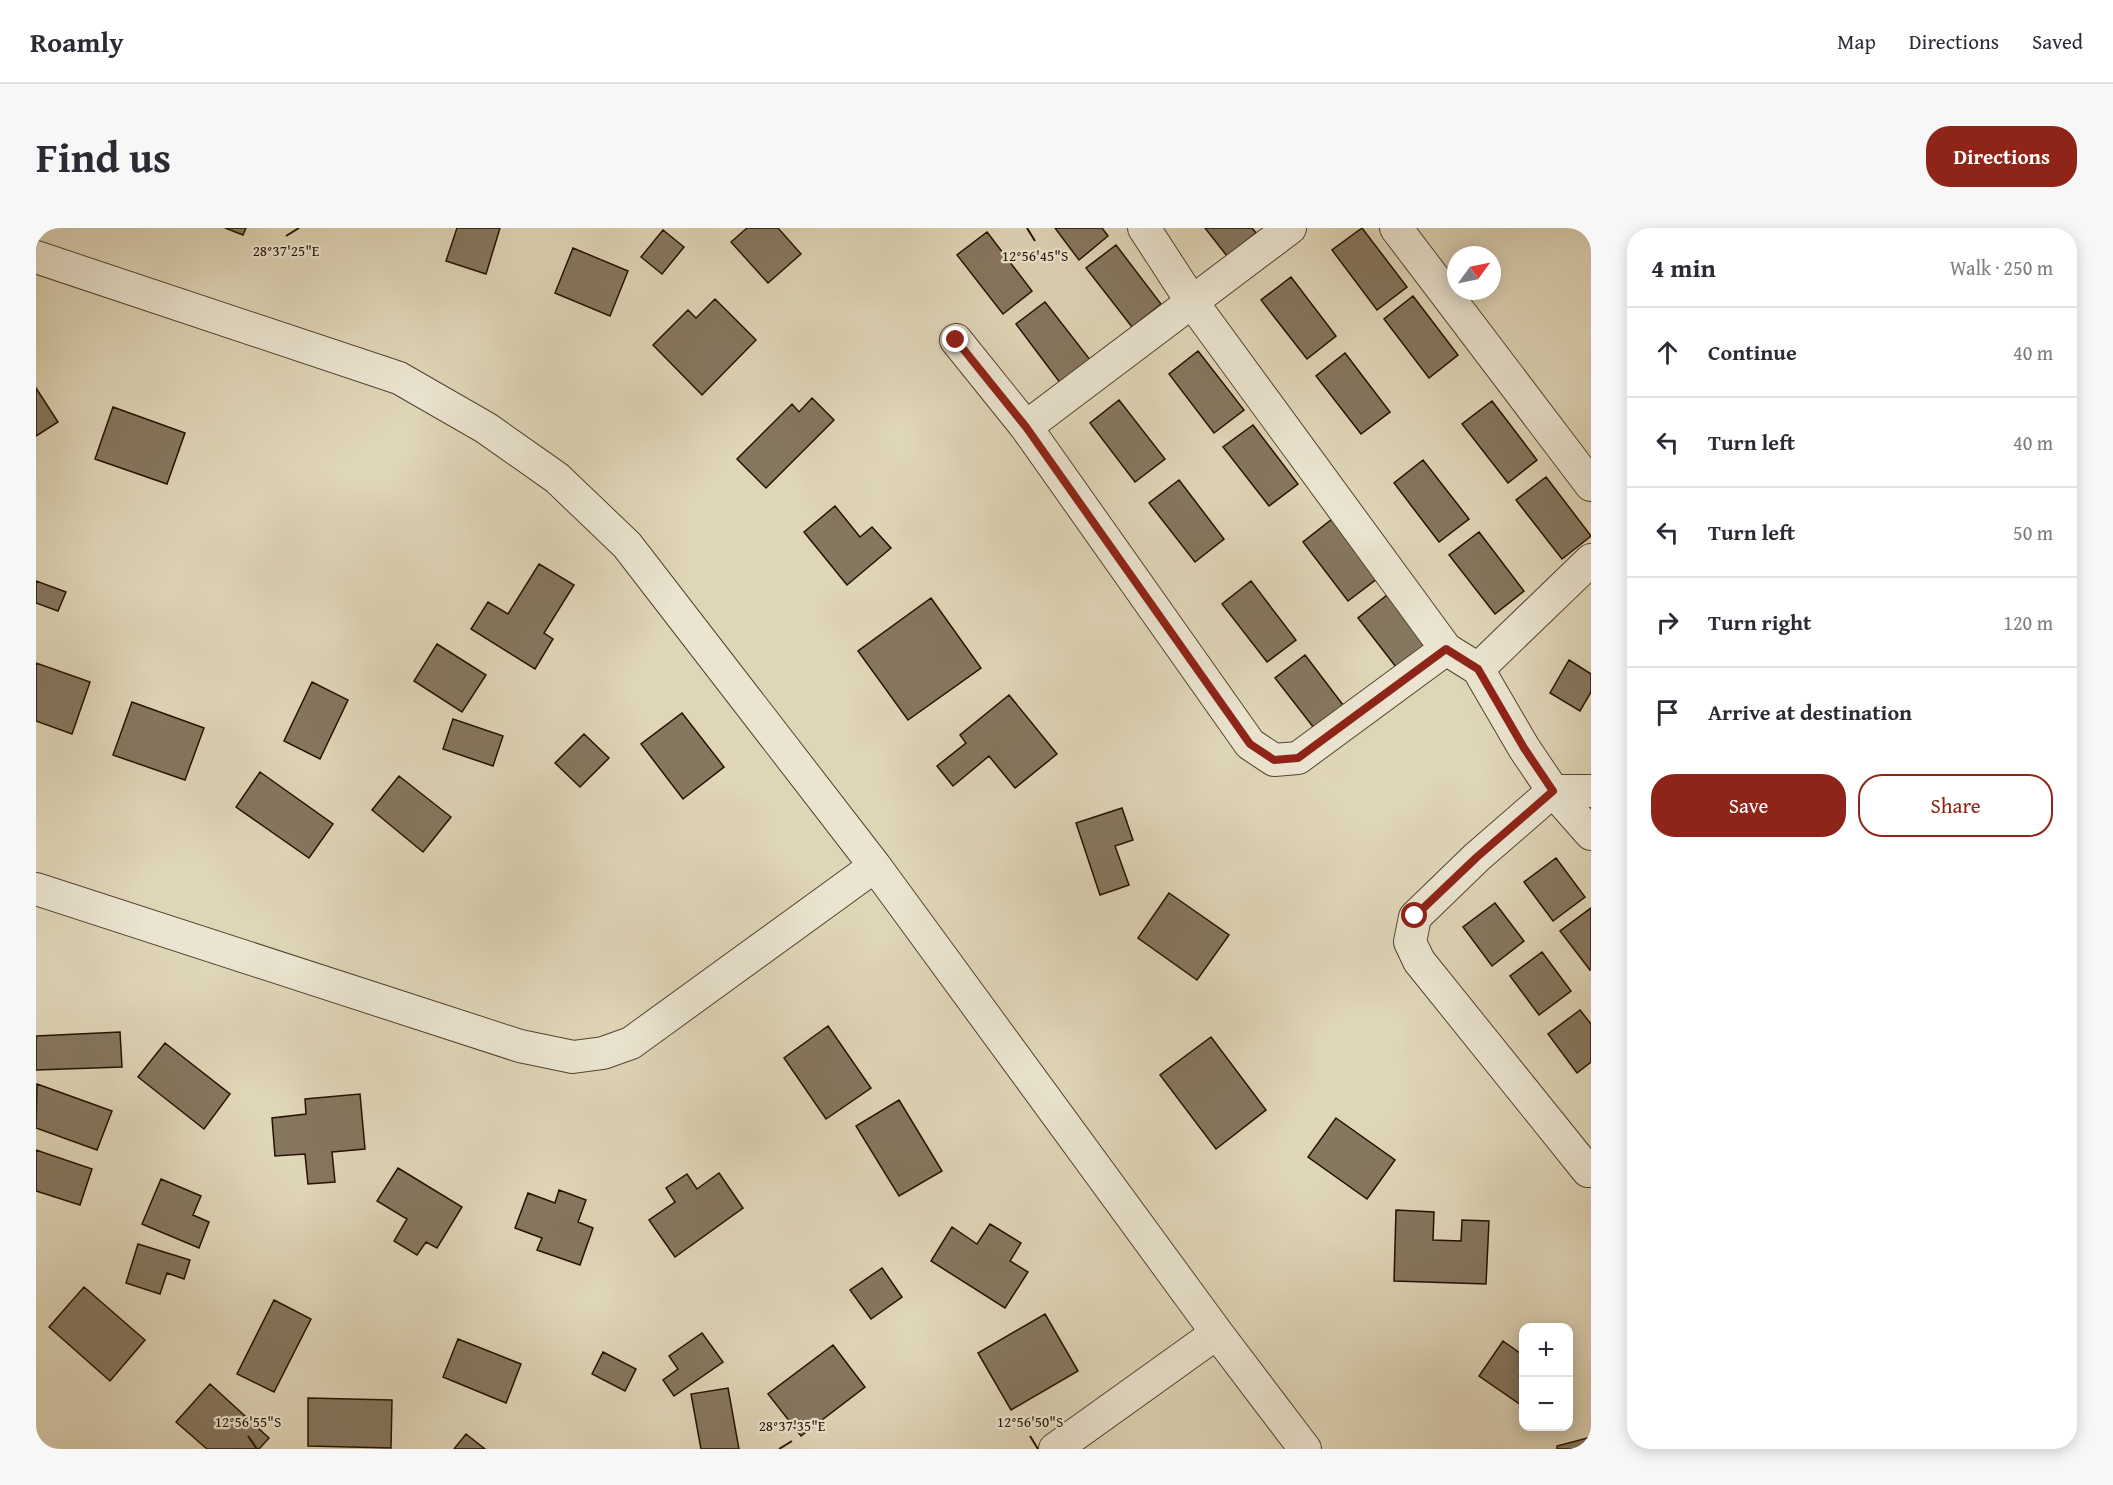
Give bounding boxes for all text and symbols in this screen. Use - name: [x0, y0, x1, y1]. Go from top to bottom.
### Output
- text: Roamly: [30, 21, 124, 62]
- text: Map: [1837, 26, 1876, 57]
- text: Directions: [1909, 26, 1999, 57]
- text: Saved: [2032, 26, 2083, 57]
- text: Find us: [36, 126, 171, 187]
- button: Directions: [1926, 126, 2077, 187]
- text: 28°37'25"E: [253, 240, 320, 261]
- text: 12°56'45"S: [1002, 245, 1068, 266]
- north arrow: [1447, 246, 1501, 300]
- text: 4 min: [1651, 248, 1716, 287]
- text: Walk · 250 m: [1950, 253, 2053, 282]
- route end: [942, 326, 968, 352]
- icon: ahead: [1651, 336, 1684, 369]
- text: Continue: [1708, 336, 1797, 368]
- text: 40 m: [2013, 338, 2053, 367]
- icon: left: [1651, 426, 1684, 459]
- text: Turn left: [1708, 426, 1795, 458]
- text: 40 m: [2013, 428, 2053, 457]
- icon: left: [1651, 516, 1684, 549]
- text: Turn left: [1708, 516, 1795, 548]
- text: 50 m: [2013, 518, 2053, 547]
- icon: right: [1651, 606, 1684, 639]
- text: Turn right: [1708, 606, 1811, 638]
- text: 120 m: [2003, 608, 2053, 637]
- icon: arrive: [1651, 696, 1684, 729]
- text: Arrive at destination: [1708, 696, 1912, 728]
- button: Save: [1651, 774, 1846, 837]
- button: Share: [1858, 774, 2053, 837]
- route start: [1401, 902, 1427, 928]
- map controls: [1519, 1323, 1573, 1431]
- button: +: [1519, 1323, 1573, 1377]
- button: −: [1519, 1377, 1573, 1431]
- text: 12°56'55"S: [215, 1411, 281, 1432]
- text: 12°56'50"S: [997, 1411, 1063, 1432]
- text: 28°37'35"E: [759, 1415, 826, 1436]

